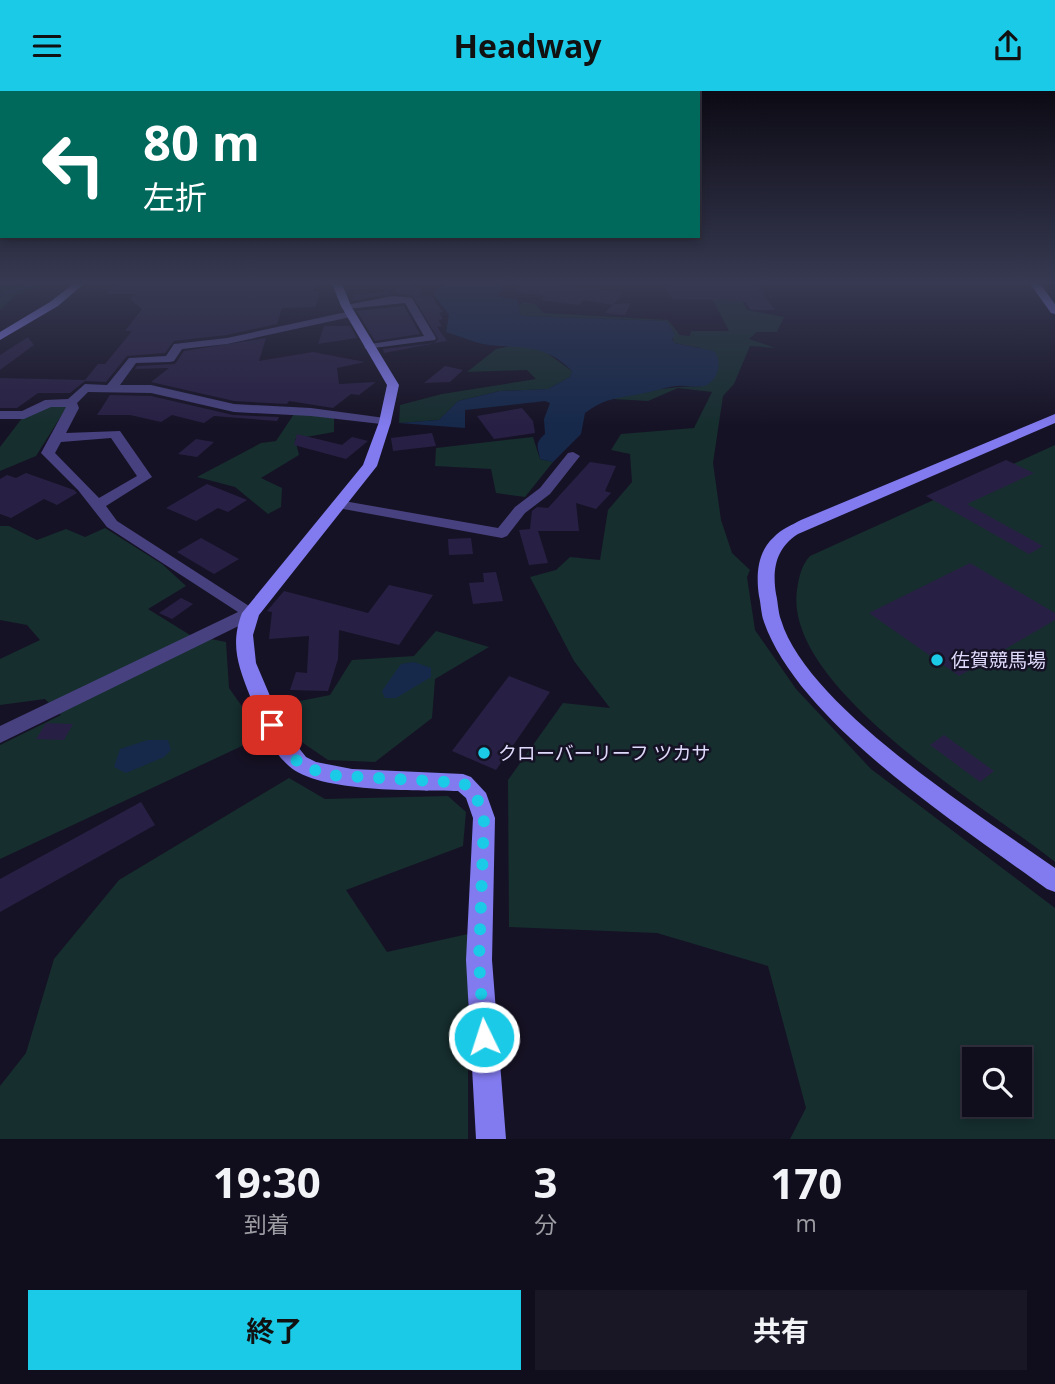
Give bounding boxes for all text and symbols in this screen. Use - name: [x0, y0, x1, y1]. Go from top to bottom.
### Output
- text: Headway: [454, 24, 601, 67]
- icon: menu: [28, 27, 66, 65]
- icon: share: [989, 27, 1027, 65]
- text: 80 m: [143, 109, 260, 175]
- icon: left: [28, 119, 119, 210]
- text: 左折: [143, 175, 207, 218]
- place label: 佐賀競馬場: [951, 647, 1046, 673]
- marker: 佐賀競馬場: [929, 652, 945, 668]
- pin: [242, 695, 302, 755]
- icon: arrive: [253, 706, 291, 744]
- place label: クローバーリーフ ツカサ: [498, 740, 711, 766]
- marker: クローバーリーフ ツカサ: [476, 745, 492, 761]
- position arrow: [447, 1000, 521, 1074]
- map controls: [962, 1047, 1032, 1117]
- button: search: [962, 1047, 1032, 1117]
- text: 19:30: [213, 1153, 321, 1210]
- text: 3: [533, 1153, 558, 1210]
- text: 170: [770, 1154, 842, 1211]
- text: m: [796, 1207, 817, 1239]
- text: 到着: [244, 1208, 290, 1240]
- text: 分: [534, 1208, 557, 1240]
- button: 終了: [28, 1290, 521, 1370]
- button: 共有: [535, 1290, 1027, 1370]

